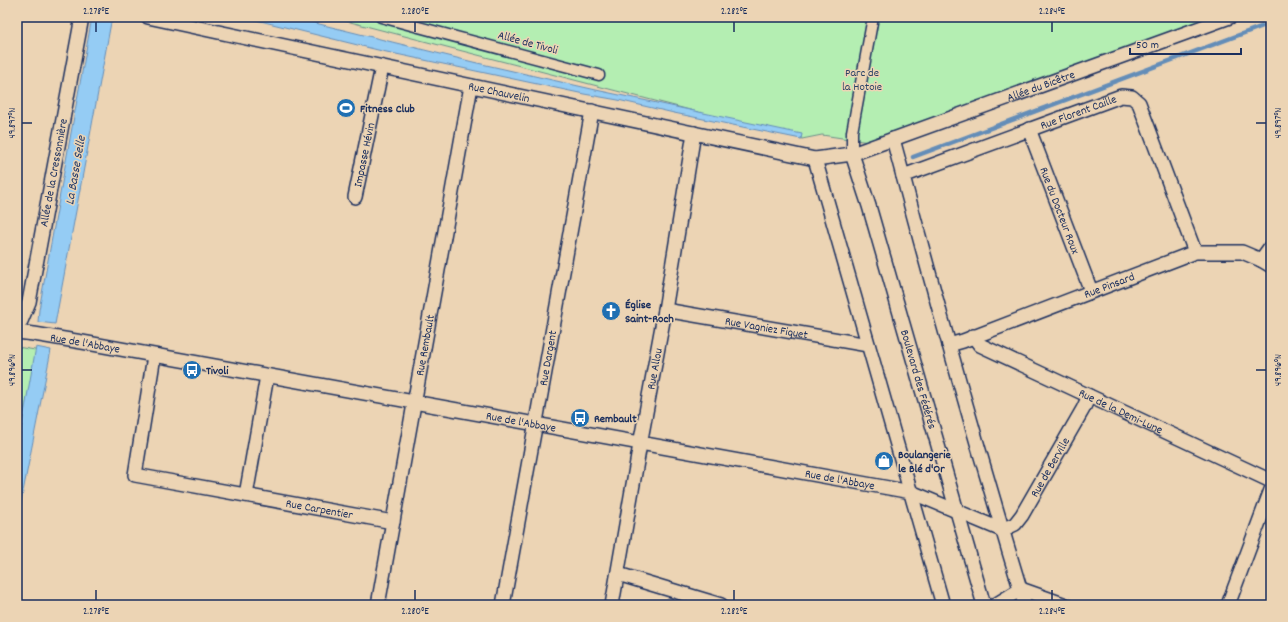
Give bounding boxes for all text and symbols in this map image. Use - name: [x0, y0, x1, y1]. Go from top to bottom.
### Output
- text: 2.278°E: [83, 5, 109, 19]
- text: 2.280°E: [401, 5, 429, 19]
- text: 2.282°E: [721, 5, 748, 19]
- text: 2.284°E: [1039, 5, 1066, 19]
- street label: Allée de Tivoli: [496, 27, 560, 60]
- scale bar: [1130, 30, 1241, 56]
- text: 50 m: [1136, 37, 1159, 54]
- park label: Parc de la Hotoie: [842, 65, 882, 96]
- street label: Allée du Bicêtre: [1005, 67, 1078, 107]
- street label: Rue Chauvelin: [467, 78, 531, 108]
- street label: Rue Florent Caille: [1038, 91, 1119, 135]
- sports icon: Fitness Club: [335, 97, 357, 119]
- place label: Fitness Club: [360, 101, 415, 118]
- text: 49.897°N: [6, 107, 20, 138]
- text: 49.897°N: [1272, 107, 1286, 138]
- street label: Allée de la Cressonnière: [36, 117, 73, 228]
- street label: Impasse Hévin: [350, 121, 380, 189]
- water label: La Basse Selle: [61, 133, 92, 206]
- street label: Rue du Docteur Roux: [1034, 165, 1083, 257]
- street label: Rue Pinsard: [1082, 269, 1137, 304]
- place label: Église Saint-Roch: [625, 297, 674, 328]
- church icon: Église Saint-Roch: [600, 300, 622, 322]
- street label: Rue Rembault: [412, 313, 440, 377]
- street label: Rue Vagniez Fiquet: [723, 313, 810, 345]
- street label: Boulevard des Fédérés: [895, 328, 940, 431]
- street label: Rue Dargent: [536, 329, 562, 387]
- street label: Rue de l'Abbaye: [49, 330, 121, 359]
- street label: Rue Allou: [643, 347, 668, 391]
- text: 49.896°N: [6, 354, 20, 386]
- text: 49.896°N: [1272, 354, 1286, 386]
- bus stop icon: Tivoli: [181, 359, 203, 381]
- place label: Tivoli: [206, 363, 229, 380]
- street label: Rue de la Demi-Lune: [1076, 385, 1165, 439]
- bus stop icon: Rembault: [569, 407, 591, 429]
- street label: Rue de l'Abbaye: [485, 408, 557, 438]
- place label: Rembault: [594, 411, 637, 428]
- street label: Rue de Berville: [1027, 435, 1075, 501]
- place label: Boulangerie le Blé d'Or: [898, 447, 951, 478]
- shop icon: Boulangerie le Blé d'Or: [873, 450, 895, 472]
- street label: Rue de l'Abbaye: [803, 466, 876, 495]
- street label: Rue Carpentier: [284, 496, 355, 525]
- text: 2.278°E: [83, 605, 109, 619]
- text: 2.280°E: [401, 605, 429, 619]
- text: 2.282°E: [721, 605, 748, 619]
- text: 2.284°E: [1039, 605, 1066, 619]

